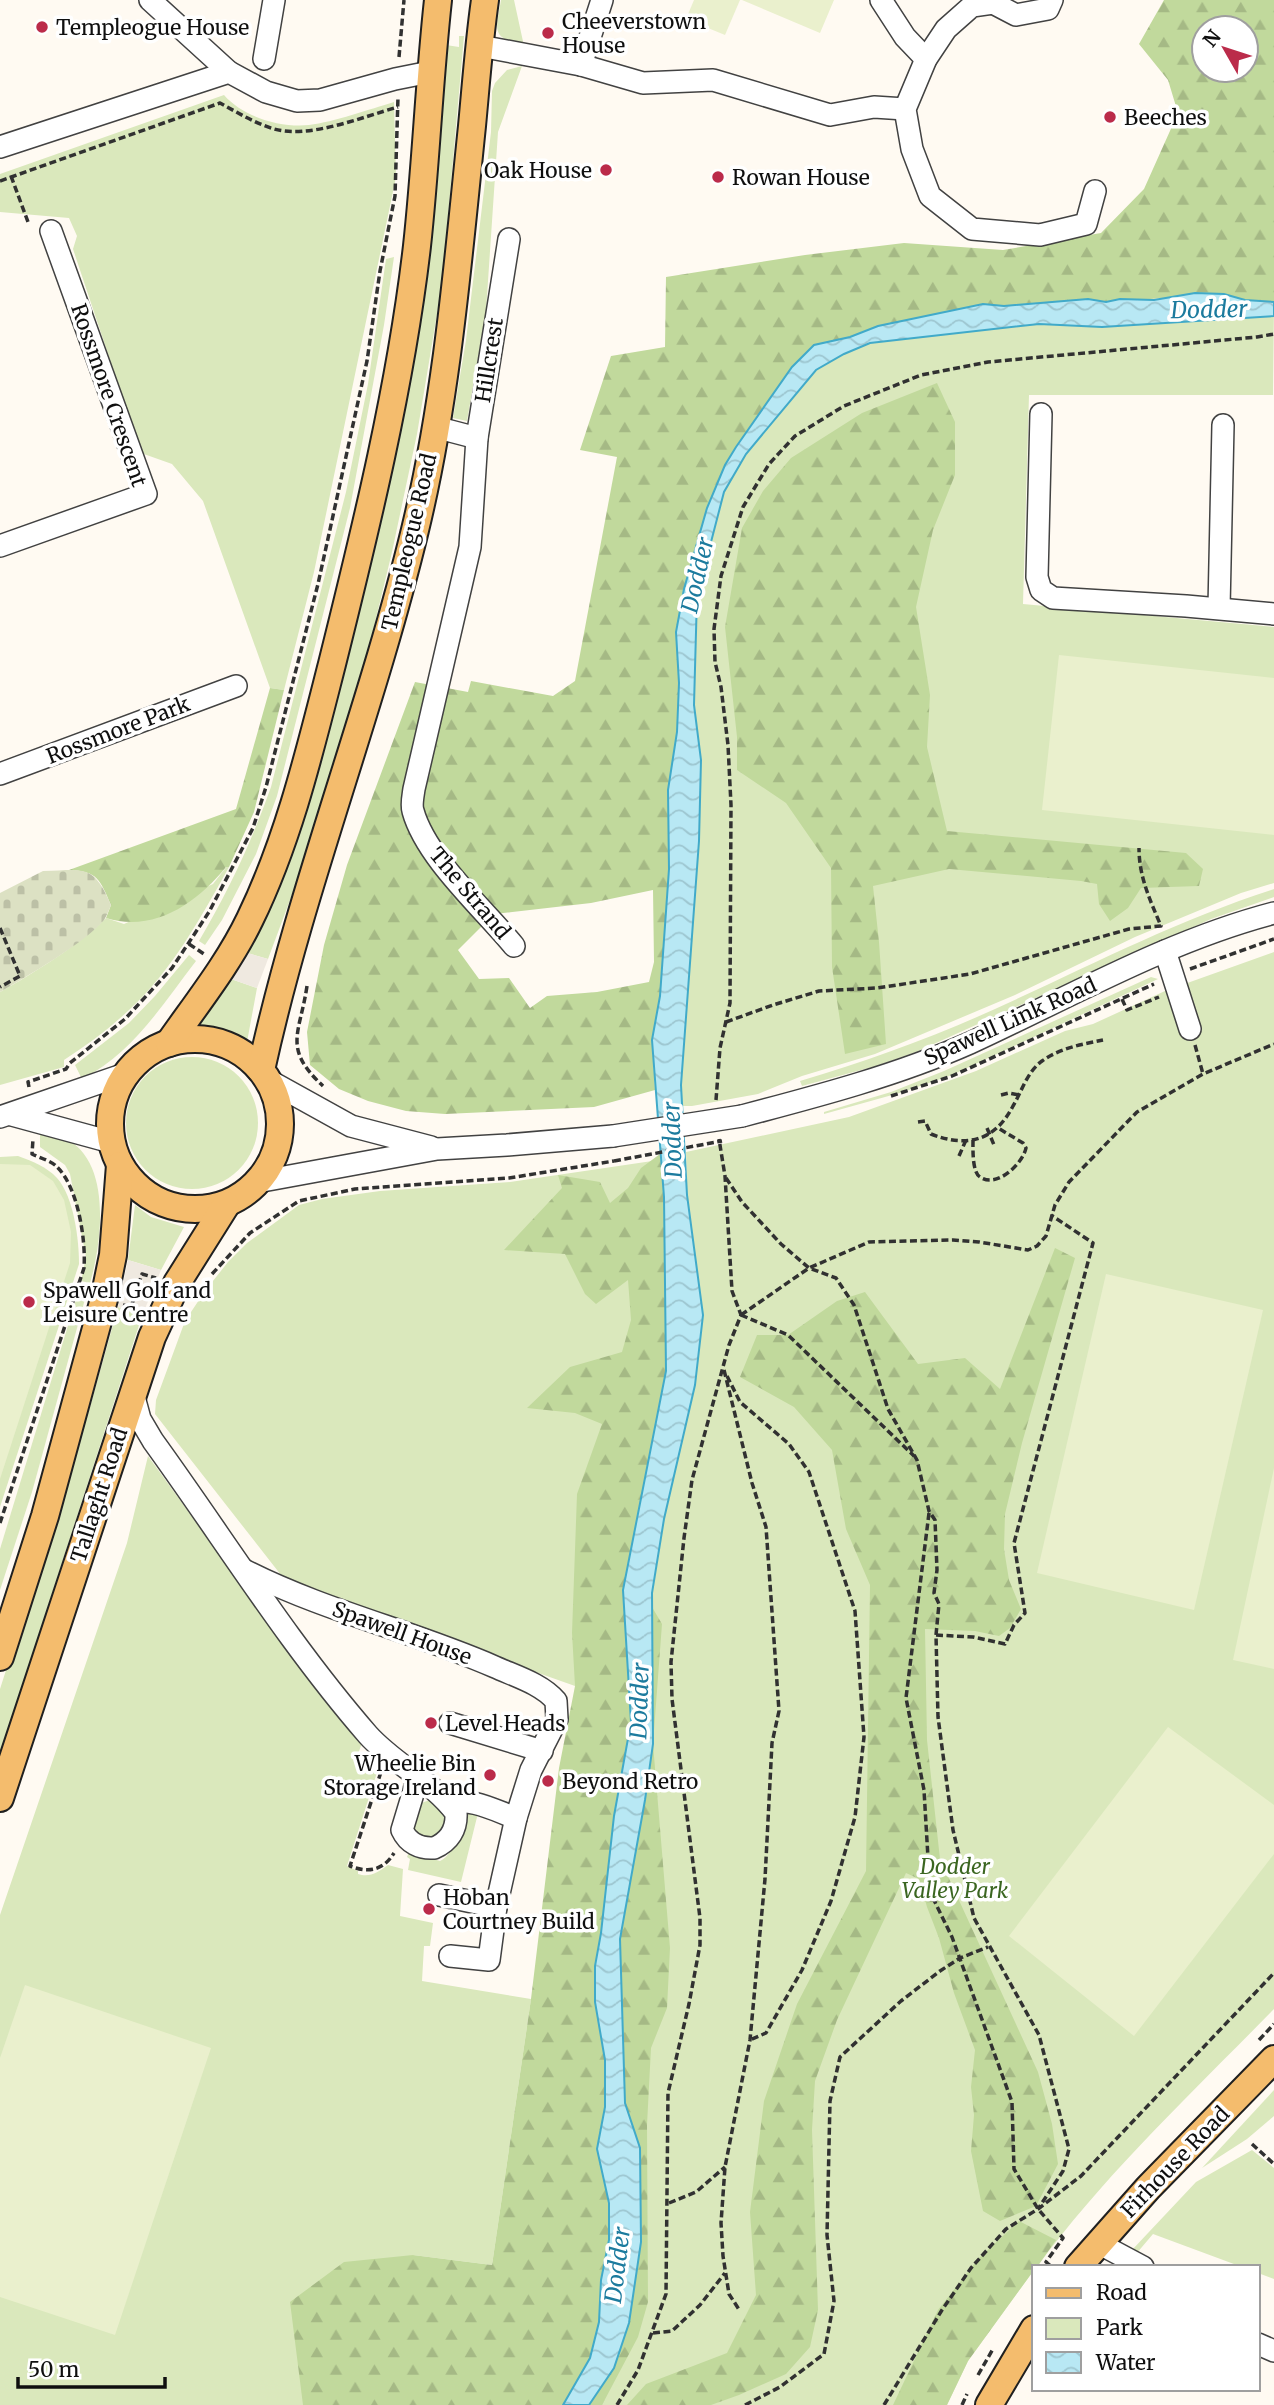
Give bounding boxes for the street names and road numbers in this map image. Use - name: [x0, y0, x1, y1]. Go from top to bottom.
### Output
- street label: Rossmore Crescent: [65, 300, 153, 490]
- street label: Hillcrest: [469, 316, 509, 404]
- street label: Templeogue Road: [375, 450, 443, 633]
- street label: Rossmore Park: [42, 690, 194, 770]
- street label: The Strand: [424, 841, 517, 945]
- street label: Spawell Link Road: [920, 971, 1101, 1071]
- street label: Tallaght Road: [65, 1424, 134, 1566]
- street label: Spawell House: [329, 1595, 475, 1671]
- street label: Firhouse Road: [1115, 2100, 1235, 2223]

